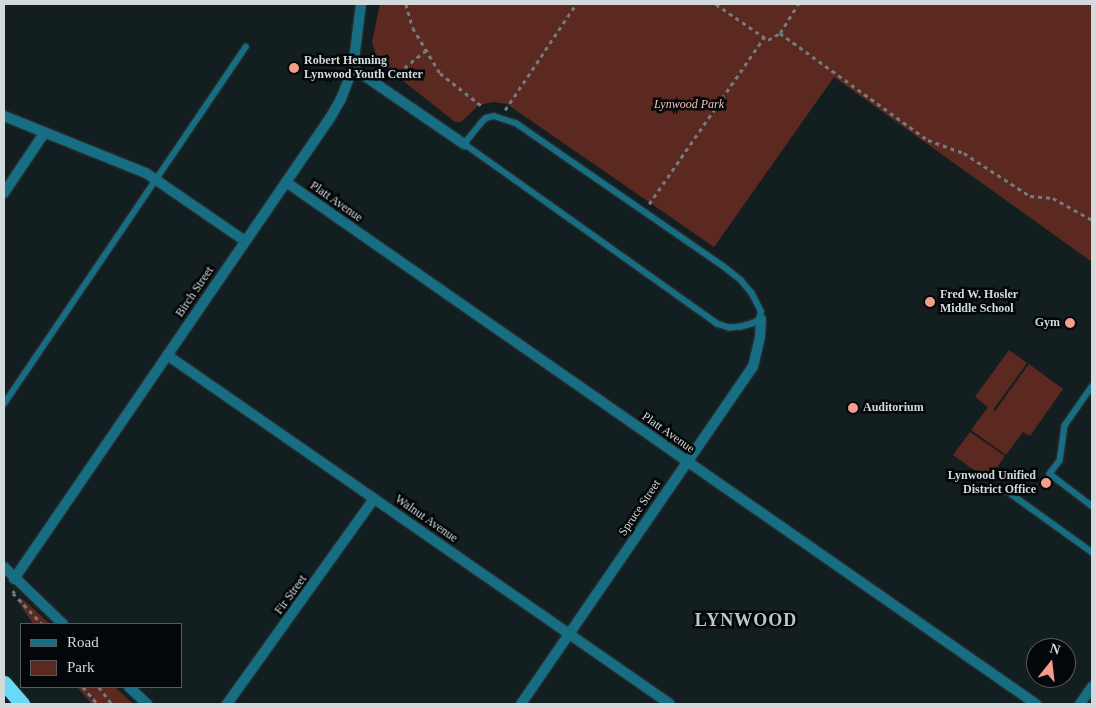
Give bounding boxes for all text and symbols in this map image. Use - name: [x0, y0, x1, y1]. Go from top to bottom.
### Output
- place label: Robert Henning Lynwood Youth Center: [304, 54, 423, 82]
- marker: Robert Henning Lynwood Youth Center: [288, 62, 300, 74]
- park label: Lynwood Park: [654, 98, 724, 112]
- street label: Platt Avenue: [307, 178, 365, 226]
- street label: Birch Street: [173, 264, 217, 320]
- place label: Fred W. Hosler Middle School: [940, 288, 1018, 316]
- marker: Fred W. Hosler Middle School: [924, 296, 936, 308]
- place label: Gym: [1035, 316, 1060, 330]
- marker: Gym: [1064, 317, 1076, 329]
- place label: Auditorium: [863, 401, 924, 415]
- marker: Auditorium: [847, 402, 859, 414]
- street label: Platt Avenue: [639, 409, 697, 457]
- place label: Lynwood Unified District Office: [948, 469, 1036, 497]
- street label: Spruce Street: [616, 477, 664, 539]
- marker: Lynwood Unified District Office: [1040, 477, 1052, 489]
- street label: Walnut Avenue: [392, 492, 460, 546]
- street label: Fir Street: [272, 573, 310, 617]
- district label: LYNWOOD: [694, 609, 798, 631]
- legend: [20, 623, 182, 688]
- text: Road: [67, 634, 99, 650]
- north arrow: [1026, 638, 1076, 688]
- text: N: [1048, 640, 1062, 658]
- text: Park: [67, 659, 95, 675]

